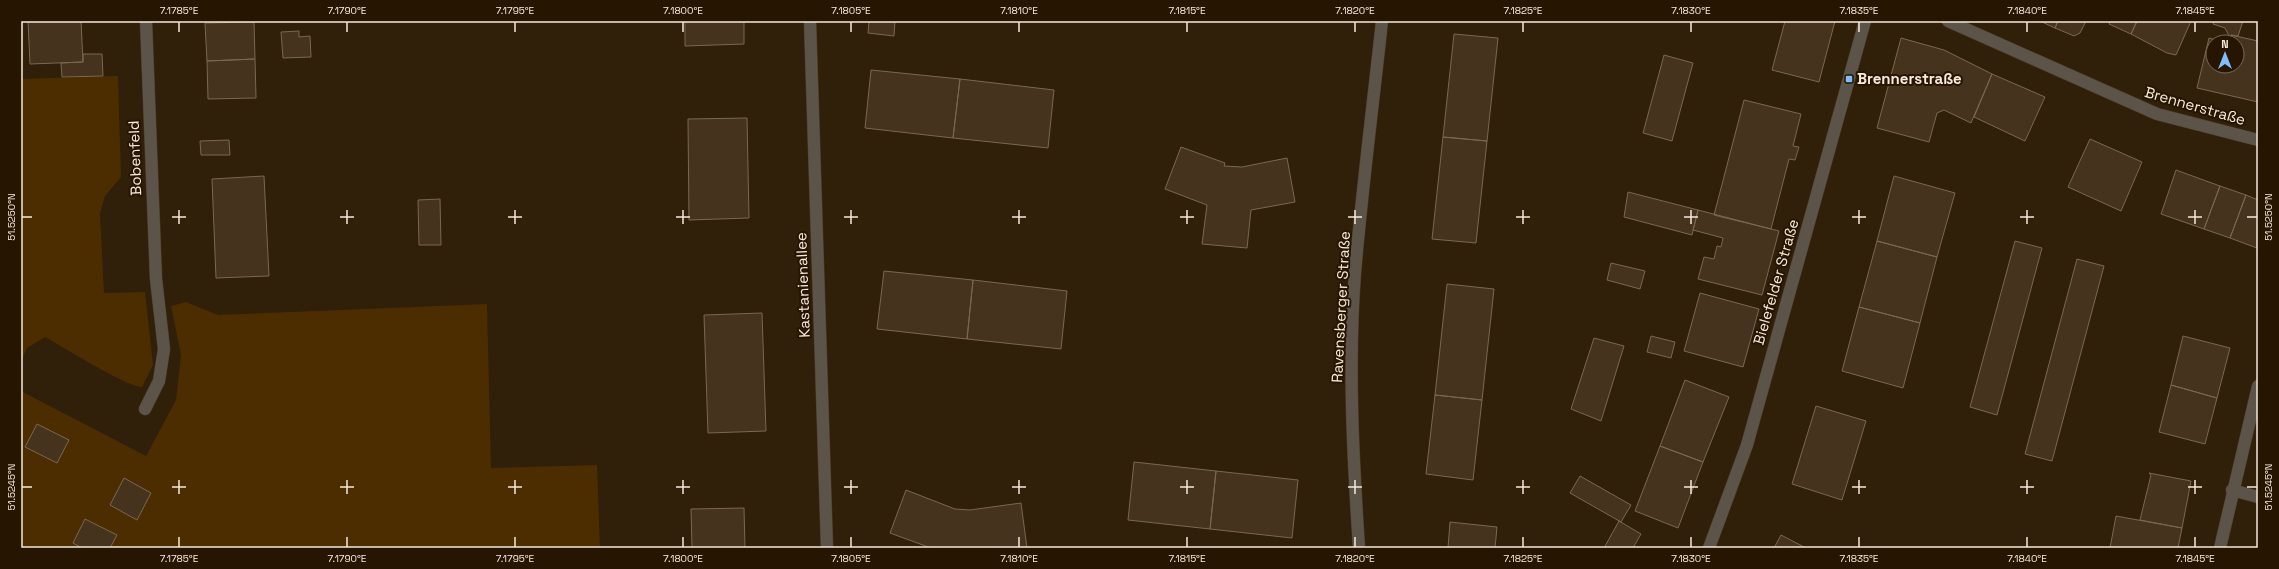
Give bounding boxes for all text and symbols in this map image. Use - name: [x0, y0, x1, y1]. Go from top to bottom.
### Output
- text: 7.1785°E: [160, 4, 199, 17]
- text: 7.1790°E: [328, 4, 367, 17]
- text: 7.1795°E: [496, 4, 535, 17]
- text: 7.1800°E: [663, 4, 703, 17]
- text: 7.1805°E: [831, 4, 871, 17]
- text: 7.1810°E: [1000, 4, 1038, 17]
- text: 7.1815°E: [1168, 4, 1206, 17]
- text: 7.1820°E: [1335, 4, 1375, 17]
- text: 7.1825°E: [1504, 4, 1543, 17]
- text: 7.1830°E: [1671, 4, 1711, 17]
- text: 7.1835°E: [1840, 4, 1879, 17]
- text: 7.1840°E: [2007, 4, 2047, 17]
- text: 7.1845°E: [2175, 4, 2215, 17]
- north arrow: [2205, 34, 2245, 74]
- text: N: [2221, 37, 2229, 51]
- place label: Brennerstraße: [1857, 69, 1962, 88]
- marker: Brennerstraße: [1844, 74, 1854, 84]
- street label: Brennerstraße: [2143, 82, 2248, 129]
- street label: Bobenfeld: [124, 120, 145, 196]
- text: 51.5250°N: [5, 193, 18, 241]
- text: 51.5250°N: [2262, 193, 2275, 241]
- street label: Bielefelder Straße: [1748, 217, 1803, 347]
- street label: Ravensberger Straße: [1327, 231, 1354, 383]
- street label: Kastanienallee: [791, 232, 814, 338]
- text: 51.5245°N: [5, 464, 18, 510]
- text: 51.5245°N: [2262, 464, 2275, 510]
- text: 7.1785°E: [160, 552, 199, 565]
- text: 7.1790°E: [328, 552, 367, 565]
- text: 7.1795°E: [496, 552, 535, 565]
- text: 7.1800°E: [663, 552, 703, 565]
- text: 7.1805°E: [831, 552, 871, 565]
- text: 7.1810°E: [1000, 552, 1038, 565]
- text: 7.1815°E: [1168, 552, 1206, 565]
- text: 7.1820°E: [1335, 552, 1375, 565]
- text: 7.1825°E: [1504, 552, 1543, 565]
- text: 7.1830°E: [1671, 552, 1711, 565]
- text: 7.1835°E: [1840, 552, 1879, 565]
- text: 7.1840°E: [2007, 552, 2047, 565]
- text: 7.1845°E: [2175, 552, 2215, 565]

